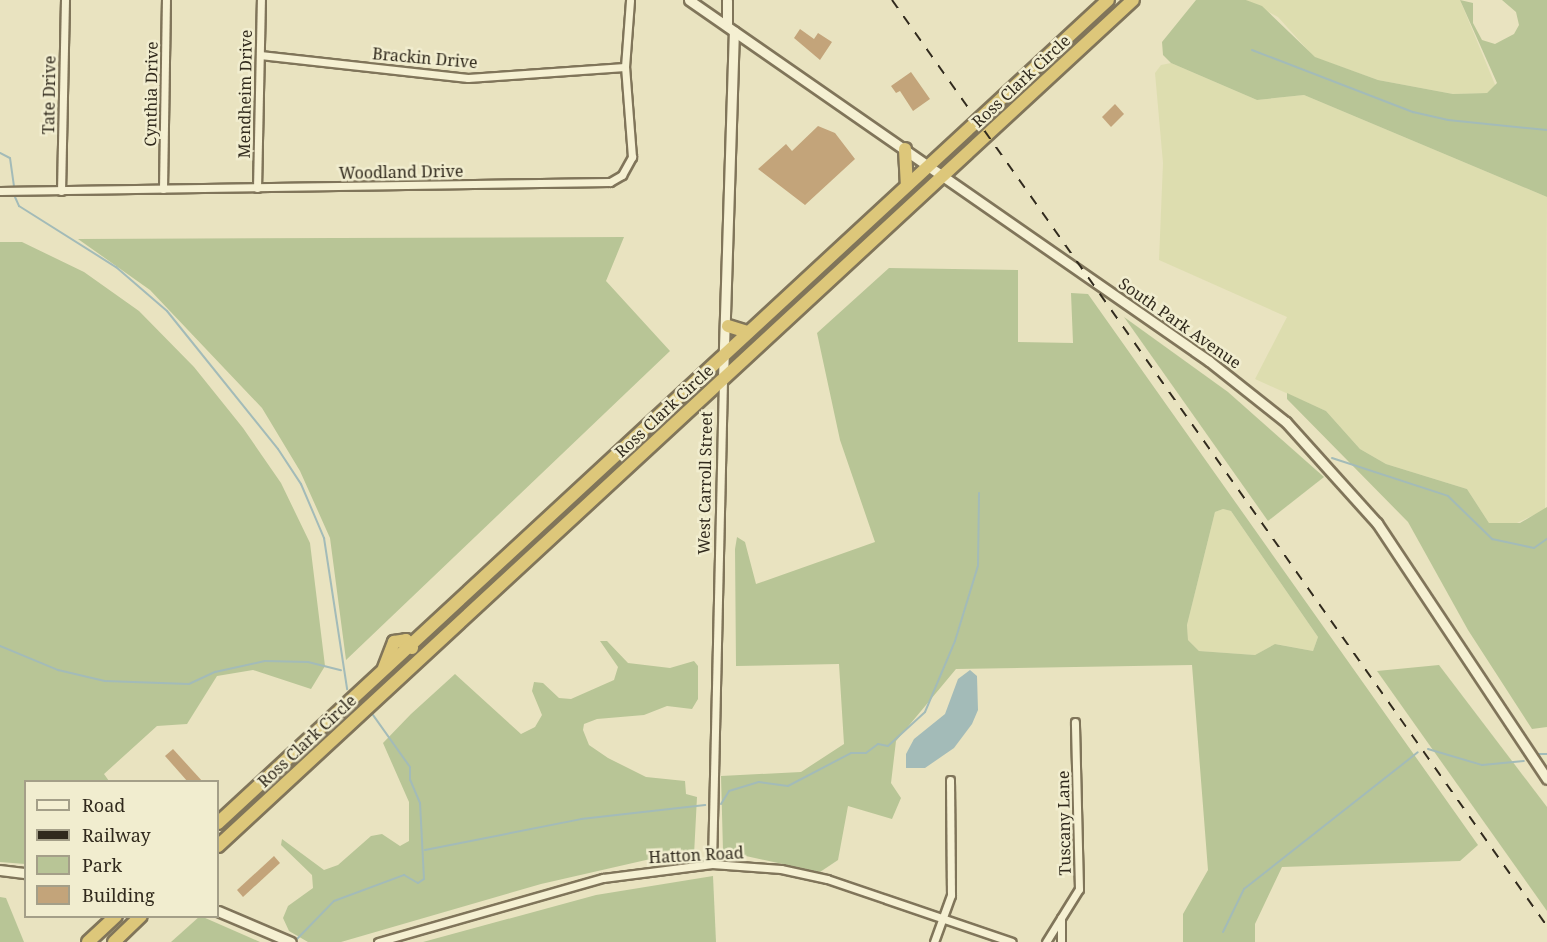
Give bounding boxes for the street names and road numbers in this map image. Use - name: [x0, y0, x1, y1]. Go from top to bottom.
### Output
- street label: Mendheim Drive: [234, 29, 256, 159]
- street label: Ross Clark Circle: [968, 31, 1074, 131]
- street label: Cynthia Drive: [140, 41, 162, 147]
- street label: Brackin Drive: [372, 44, 478, 72]
- street label: Tate Drive: [39, 55, 59, 135]
- street label: Woodland Drive: [339, 161, 463, 183]
- street label: South Park Avenue: [1115, 274, 1245, 372]
- street label: Ross Clark Circle: [611, 361, 717, 461]
- street label: West Carroll Street: [694, 411, 716, 555]
- street label: Ross Clark Circle: [254, 691, 360, 791]
- street label: Tuscany Lane: [1053, 770, 1075, 876]
- street label: Hatton Road: [648, 843, 744, 867]

